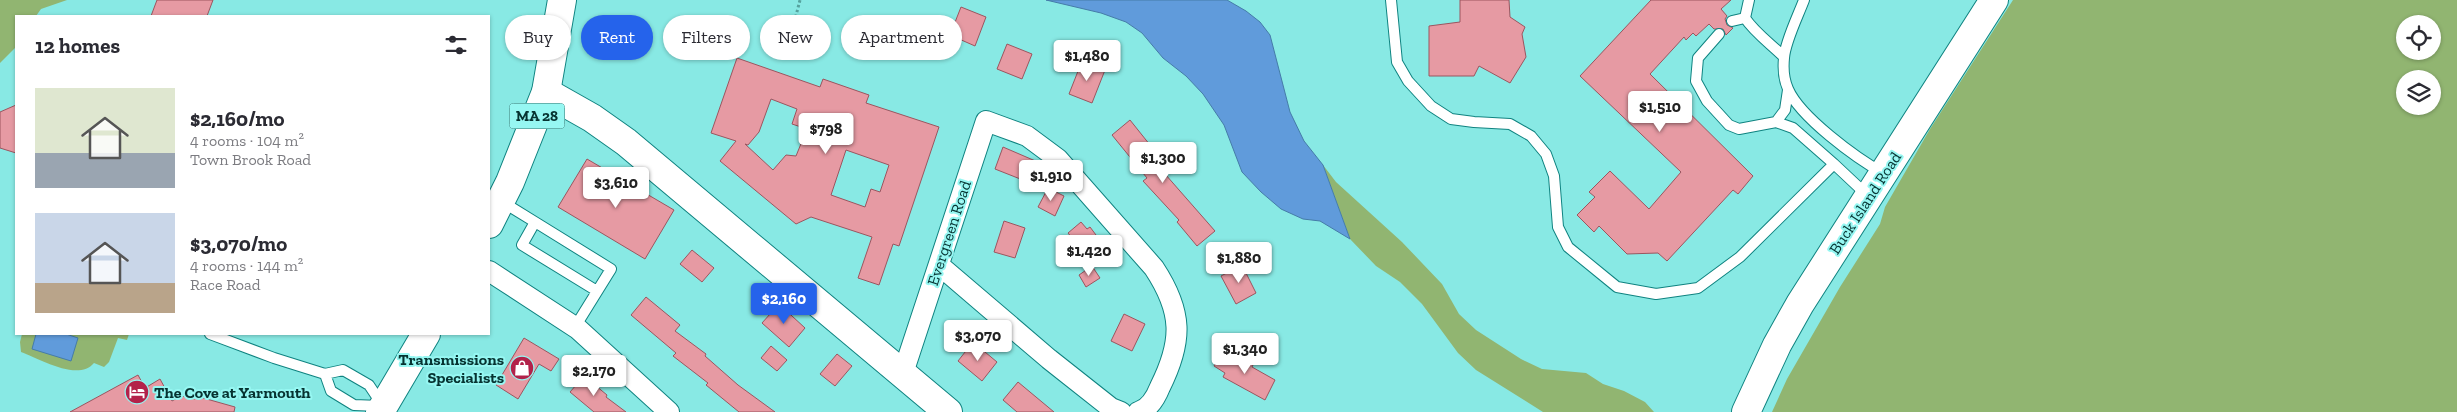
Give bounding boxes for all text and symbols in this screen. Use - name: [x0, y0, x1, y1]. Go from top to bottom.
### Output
- chip: Buy: [505, 15, 571, 60]
- chip: Rent: [581, 15, 653, 60]
- chip: Filters: [663, 15, 750, 60]
- chip: New: [760, 15, 831, 60]
- chip: Apartment: [841, 15, 962, 60]
- map controls: [2396, 15, 2441, 115]
- button: locate: [2396, 15, 2441, 60]
- icon: filters: [442, 31, 470, 59]
- text: 12 homes: [35, 33, 120, 58]
- pin: $1,480: [1046, 39, 1128, 82]
- text: $1,480: [1065, 46, 1109, 65]
- button: layers: [2396, 70, 2441, 115]
- pin: $1,510: [1619, 90, 1701, 133]
- text: $1,510: [1639, 97, 1681, 116]
- road number: MA 28: [510, 104, 564, 128]
- text: $2,160/mo: [190, 106, 285, 131]
- icon: home: [75, 108, 135, 168]
- pin: $798: [796, 112, 856, 155]
- text: $798: [810, 119, 842, 138]
- text: 4 rooms · 104 m²: [190, 131, 304, 150]
- pin: $1,300: [1122, 142, 1204, 184]
- text: $1,300: [1141, 148, 1185, 167]
- street label: Buck Island Road: [1825, 148, 1905, 258]
- text: Town Brook Road: [190, 150, 311, 169]
- pin: $1,910: [1010, 160, 1092, 202]
- pin: $3,610: [575, 166, 657, 209]
- text: $1,910: [1030, 166, 1072, 185]
- text: $3,610: [594, 173, 638, 192]
- street label: Evergreen Road: [923, 178, 975, 288]
- text: $3,070/mo: [190, 231, 287, 256]
- icon: home: [75, 233, 135, 293]
- pin: $1,420: [1048, 234, 1130, 277]
- text: $1,420: [1067, 241, 1111, 260]
- pin: $1,880: [1198, 242, 1280, 284]
- text: $1,880: [1217, 248, 1261, 267]
- text: 4 rooms · 144 m²: [190, 256, 303, 275]
- text: Race Road: [190, 275, 261, 294]
- pin: $2,160: [743, 282, 825, 325]
- text: $2,160: [762, 289, 806, 308]
- pin: $3,070: [937, 320, 1019, 362]
- text: $3,070: [955, 326, 1001, 345]
- pin: $1,340: [1204, 332, 1286, 375]
- text: $1,340: [1223, 339, 1267, 358]
- place label: Transmissions Specialists: [398, 350, 504, 387]
- pin: $2,170: [553, 354, 635, 397]
- shop icon: Transmissions Specialists: [509, 355, 535, 381]
- text: $2,170: [572, 361, 616, 380]
- hotel icon: The Cove at Yarmouth: [124, 379, 150, 405]
- place label: The Cove at Yarmouth: [154, 383, 311, 402]

